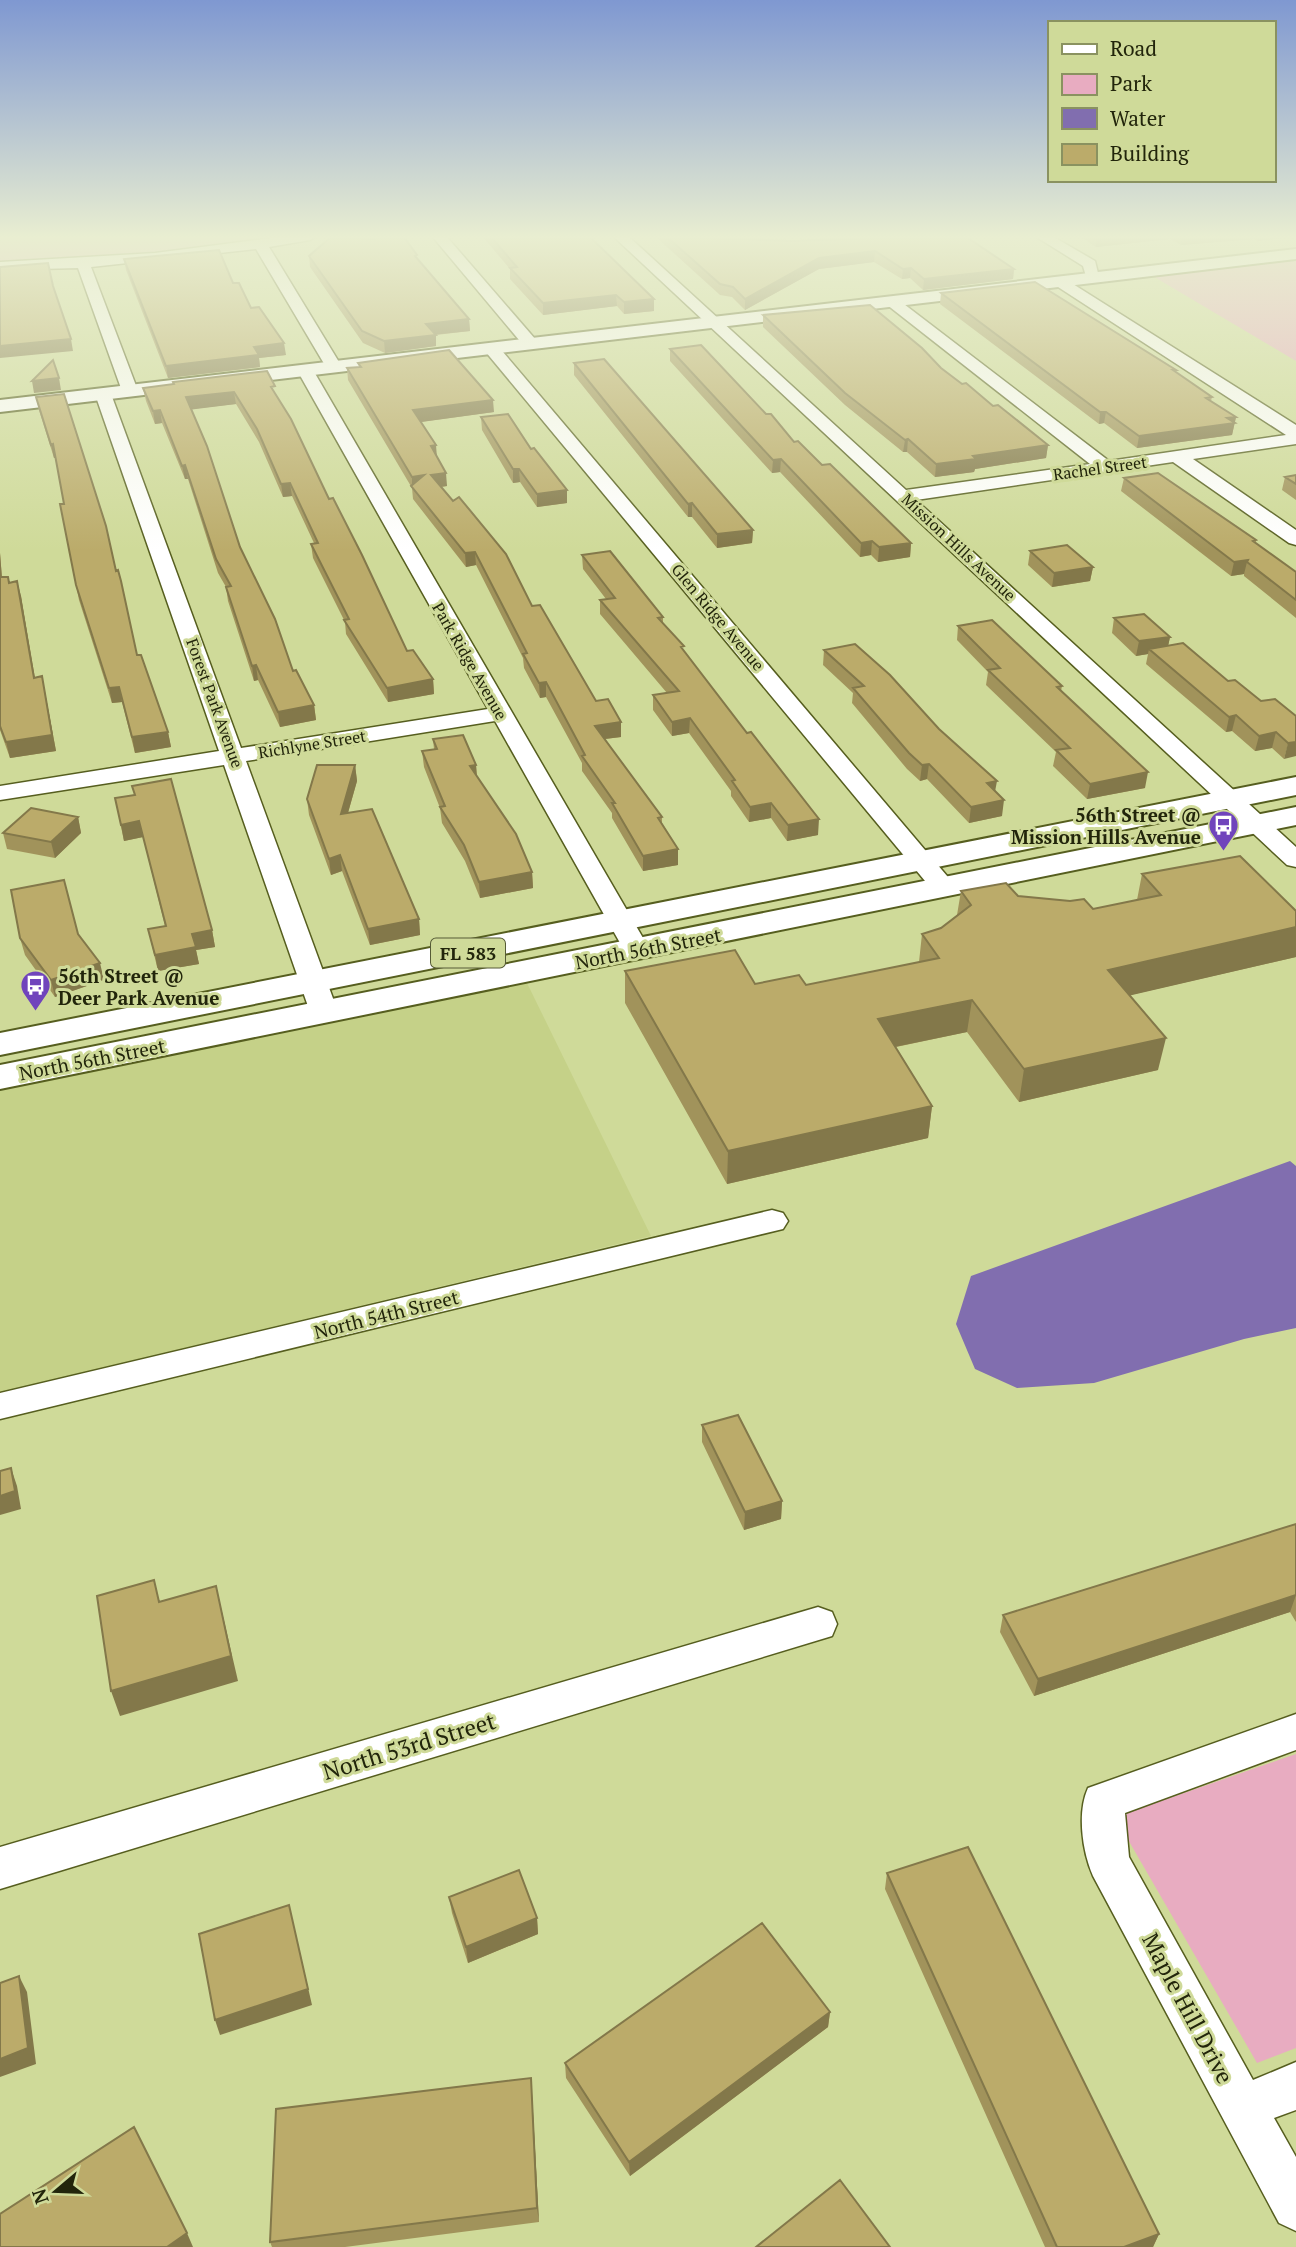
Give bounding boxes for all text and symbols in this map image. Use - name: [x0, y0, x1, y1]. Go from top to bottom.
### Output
- legend: [1048, 21, 1275, 182]
- text: Road: [1110, 34, 1157, 62]
- text: Park: [1110, 69, 1152, 97]
- text: Water: [1110, 104, 1165, 132]
- text: Building: [1110, 139, 1190, 167]
- street label: Rachel Street: [1052, 451, 1148, 485]
- street label: Mission Hills Avenue: [897, 488, 1021, 606]
- street label: Glen Ridge Avenue: [667, 559, 769, 675]
- street label: Park Ridge Avenue: [427, 598, 513, 724]
- street label: Forest Park Avenue: [181, 635, 249, 771]
- street label: Richlyne Street: [257, 725, 368, 763]
- place label: 56th Street @ Mission Hills Avenue: [1011, 802, 1201, 849]
- bus stop icon: 56th Street @ Mission Hills Avenue: [1207, 808, 1241, 852]
- street label: North 56th Street: [573, 922, 723, 974]
- road number: FL 583: [431, 938, 505, 968]
- place label: 56th Street @ Deer Park Avenue: [58, 963, 219, 1010]
- bus stop icon: 56th Street @ Deer Park Avenue: [18, 969, 52, 1013]
- street label: North 56th Street: [17, 1033, 167, 1085]
- street label: North 54th Street: [311, 1284, 461, 1344]
- street label: North 53rd Street: [319, 1705, 500, 1787]
- street label: Maple Hill Drive: [1135, 1927, 1241, 2089]
- north arrow: [21, 2156, 91, 2226]
- text: N: [25, 2185, 54, 2208]

